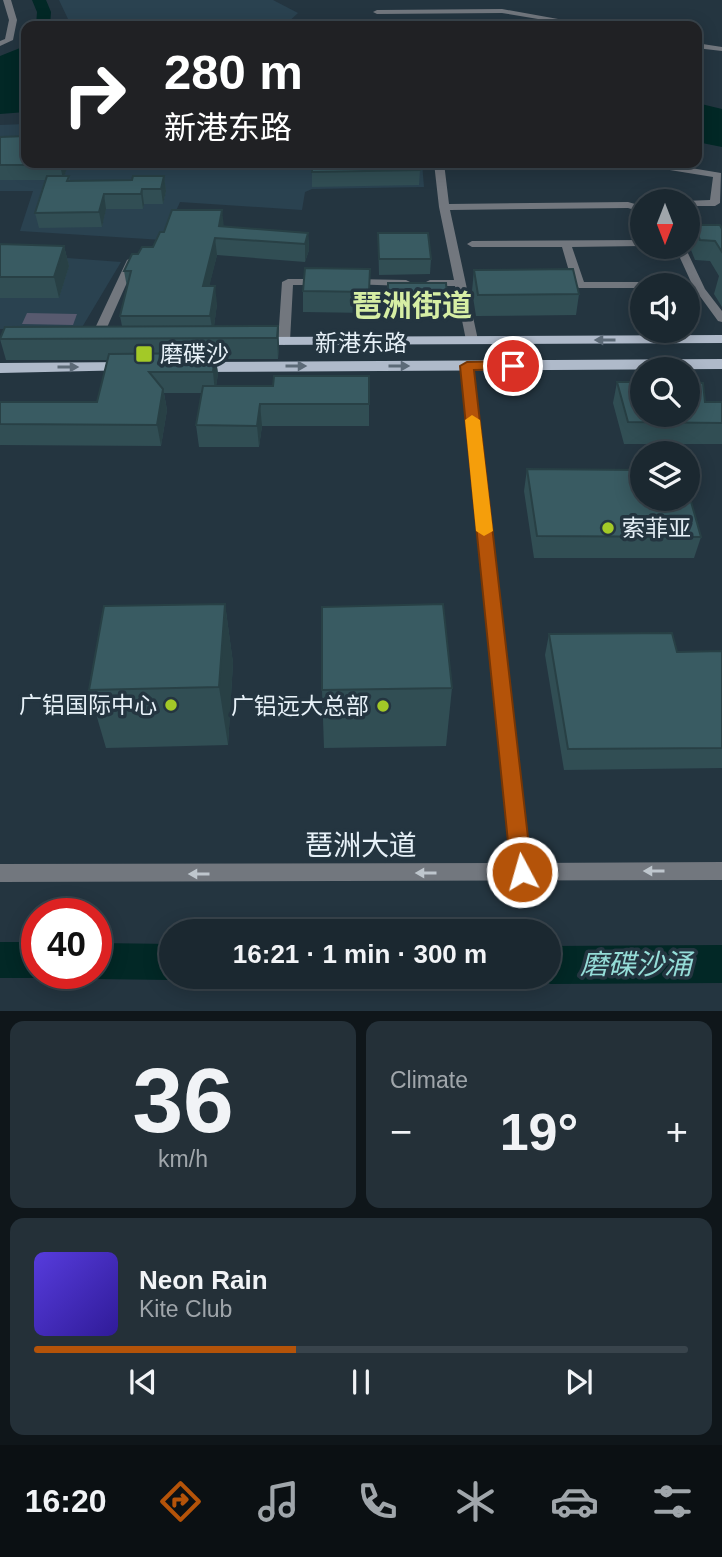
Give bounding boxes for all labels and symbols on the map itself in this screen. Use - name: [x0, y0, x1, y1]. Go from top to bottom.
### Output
- north arrow: [630, 189, 700, 259]
- district label: 琶洲街道: [352, 289, 472, 322]
- street label: 新港东路: [315, 330, 407, 356]
- one-way arrow: [594, 334, 616, 346]
- pin: [483, 336, 543, 396]
- place label: 磨碟沙: [160, 341, 229, 367]
- marker: 磨碟沙: [134, 344, 154, 364]
- one-way arrow: [388, 360, 410, 372]
- one-way arrow: [57, 361, 79, 373]
- one-way arrow: [285, 361, 307, 372]
- place label: 索菲亚: [622, 515, 691, 541]
- marker: 索菲亚: [600, 520, 616, 536]
- place label: 广铝国际中心: [19, 692, 157, 718]
- place label: 广铝远大总部: [231, 693, 369, 719]
- marker: 广铝国际中心: [163, 697, 179, 713]
- marker: 广铝远大总部: [375, 698, 391, 714]
- street label: 琶洲大道: [305, 830, 417, 861]
- position arrow: [485, 835, 559, 909]
- one-way arrow: [643, 866, 665, 877]
- one-way arrow: [415, 867, 437, 879]
- one-way arrow: [188, 868, 210, 880]
- speed limit sign: 40: [21, 898, 112, 989]
- water label: 磨碟沙涌: [580, 949, 695, 980]

